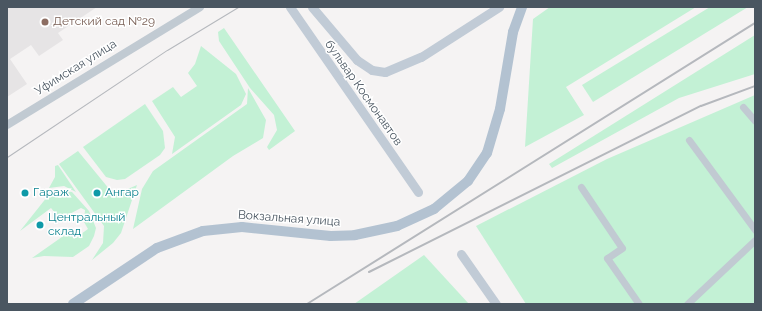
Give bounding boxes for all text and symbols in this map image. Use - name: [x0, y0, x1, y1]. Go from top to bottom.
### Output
- place label: Детский сад №29: [53, 15, 155, 29]
- marker: Детский сад №29: [40, 17, 50, 27]
- street label: Уфимская улица: [32, 37, 120, 99]
- street label: бульвар Космонавтов: [321, 37, 405, 149]
- place label: Гараж: [33, 186, 69, 200]
- place label: Ангар: [105, 186, 139, 200]
- marker: Гараж: [20, 188, 30, 198]
- marker: Ангар: [92, 188, 102, 198]
- street label: Вокзальная улица: [237, 208, 341, 230]
- place label: Центральный склад: [48, 211, 125, 239]
- marker: Центральный склад: [35, 220, 45, 230]

